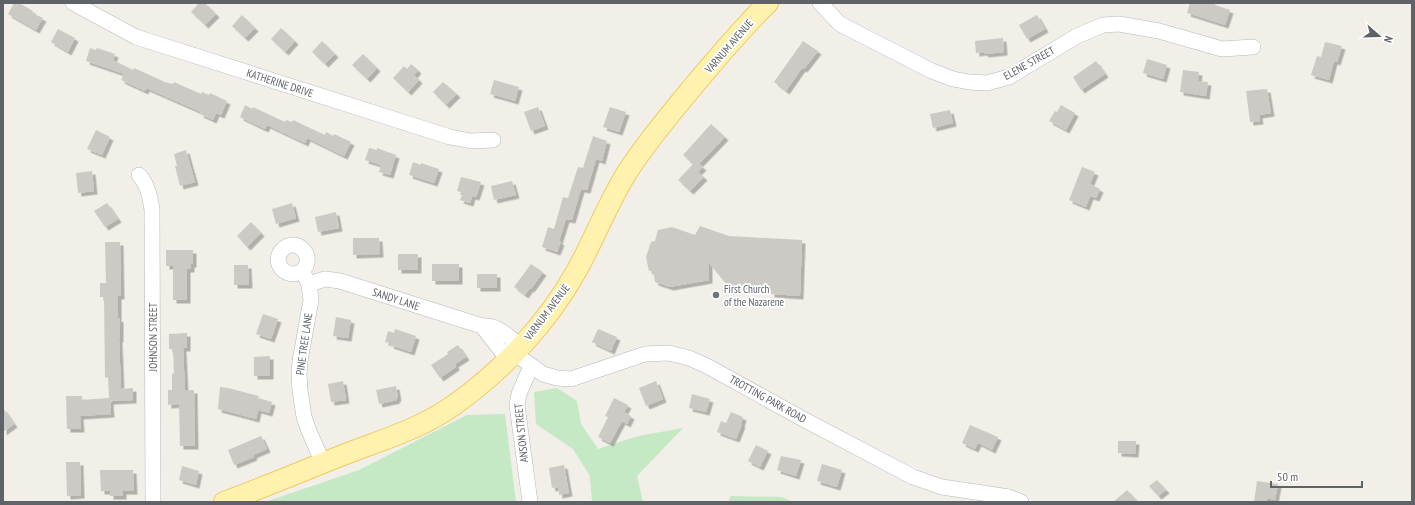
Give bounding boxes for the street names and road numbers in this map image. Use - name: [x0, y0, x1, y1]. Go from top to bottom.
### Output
- street label: VARNUM AVENUE: [701, 16, 756, 77]
- street label: ELENE STREET: [1001, 43, 1057, 83]
- street label: KATHERINE DRIVE: [245, 66, 315, 100]
- street label: VARNUM AVENUE: [521, 281, 573, 344]
- street label: SANDY LANE: [371, 285, 422, 313]
- street label: JOHNSON STREET: [146, 303, 160, 372]
- street label: PINE TREE LANE: [293, 312, 315, 376]
- street label: TROTTING PARK ROAD: [727, 372, 809, 426]
- street label: ANSON STREET: [511, 403, 531, 463]

